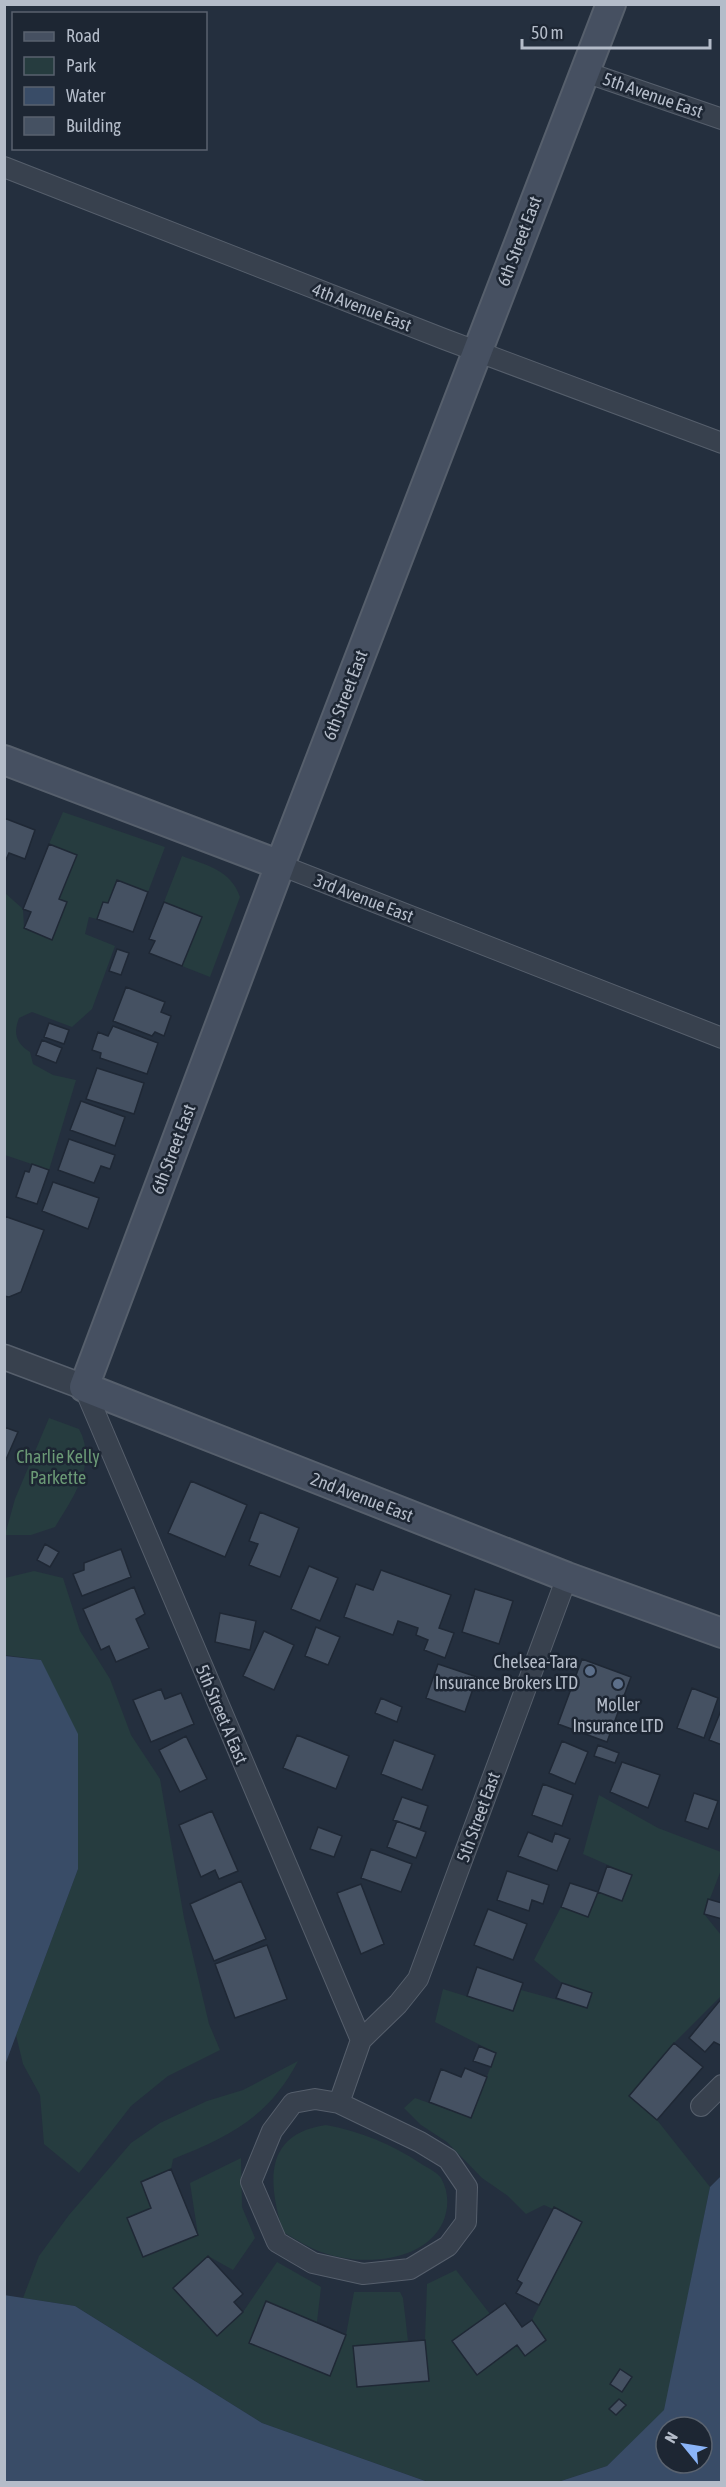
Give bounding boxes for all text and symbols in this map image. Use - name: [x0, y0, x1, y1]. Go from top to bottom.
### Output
- legend: [12, 12, 207, 150]
- scale bar: [522, 12, 710, 50]
- text: 50 m: [531, 22, 563, 43]
- text: Road: [66, 25, 100, 46]
- text: Park: [66, 55, 96, 76]
- street label: 5th Avenue East: [600, 68, 706, 122]
- text: Water: [66, 85, 106, 106]
- text: Building: [66, 115, 121, 136]
- street label: 6th Street East: [492, 193, 546, 289]
- street label: 4th Avenue East: [309, 278, 415, 336]
- street label: 6th Street East: [318, 647, 372, 743]
- street label: 3rd Avenue East: [311, 869, 417, 927]
- street label: 6th Street East: [146, 1101, 200, 1197]
- park label: Charlie Kelly Parkette: [16, 1446, 100, 1488]
- street label: 2nd Avenue East: [308, 1468, 416, 1526]
- place label: Chelsea-Tara Insurance Brokers LTD: [435, 1651, 578, 1693]
- street label: 5th Street A East: [192, 1661, 252, 1767]
- marker: Chelsea-Tara Insurance Brokers LTD: [583, 1664, 597, 1678]
- marker: Moller Insurance LTD: [611, 1677, 625, 1691]
- place label: Moller Insurance LTD: [572, 1694, 664, 1736]
- street label: 5th Street East: [452, 1769, 504, 1865]
- north arrow: [654, 2415, 714, 2475]
- text: N: [661, 2429, 681, 2446]

